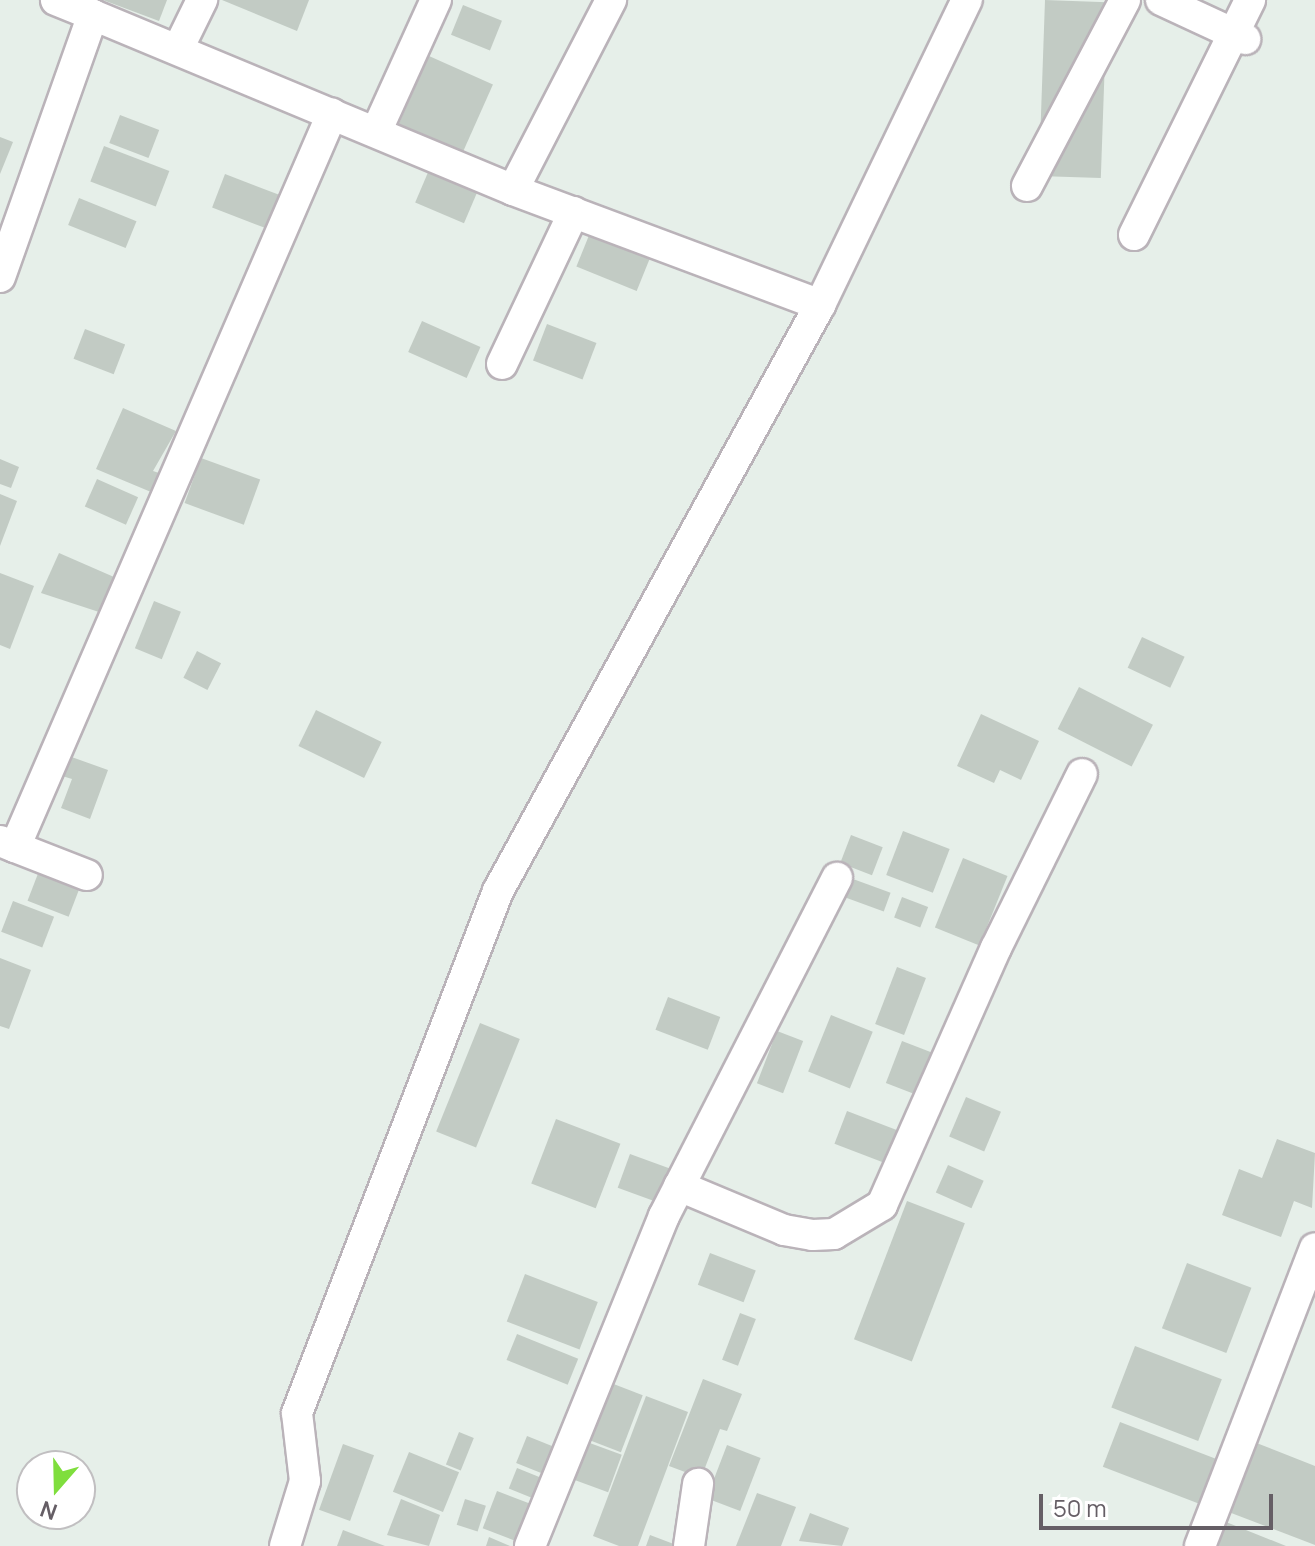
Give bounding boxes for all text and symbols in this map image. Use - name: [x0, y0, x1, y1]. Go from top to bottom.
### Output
- north arrow: [16, 1450, 96, 1530]
- scale bar: [1043, 1478, 1277, 1528]
- text: 50 m: [1053, 1491, 1107, 1524]
- text: N: [36, 1494, 61, 1527]

